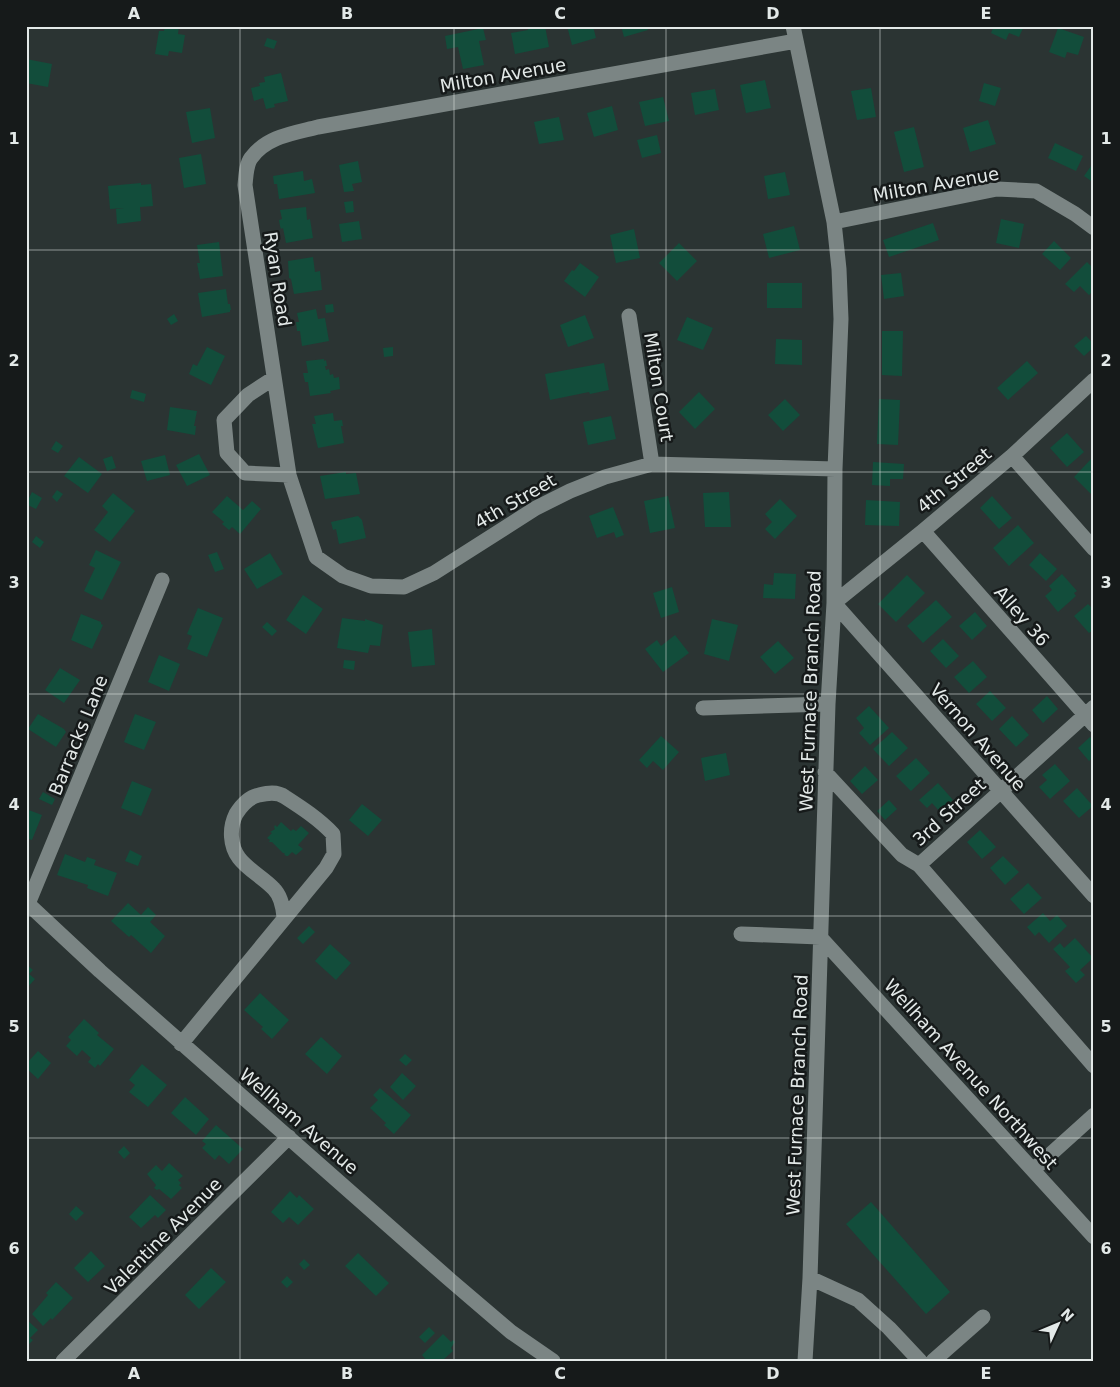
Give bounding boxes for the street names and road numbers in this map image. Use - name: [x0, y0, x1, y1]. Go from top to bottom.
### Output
- street label: Milton Avenue: [438, 54, 568, 96]
- street label: Milton Avenue: [871, 163, 1001, 205]
- street label: Ryan Road: [260, 230, 296, 328]
- street label: Milton Court: [640, 331, 678, 443]
- street label: 4th Street: [913, 443, 995, 517]
- street label: 4th Street: [471, 469, 559, 533]
- street label: West Furnace Branch Road: [795, 570, 825, 812]
- street label: Alley 36: [990, 582, 1054, 650]
- street label: Barracks Lane: [44, 672, 112, 798]
- street label: Vernon Avenue: [926, 679, 1030, 795]
- street label: 3rd Street: [908, 774, 990, 850]
- street label: West Furnace Branch Road: [782, 974, 812, 1216]
- street label: Wellham Avenue Northwest: [880, 975, 1062, 1173]
- street label: Wellham Avenue: [235, 1064, 363, 1178]
- street label: Valentine Avenue: [100, 1173, 226, 1299]

